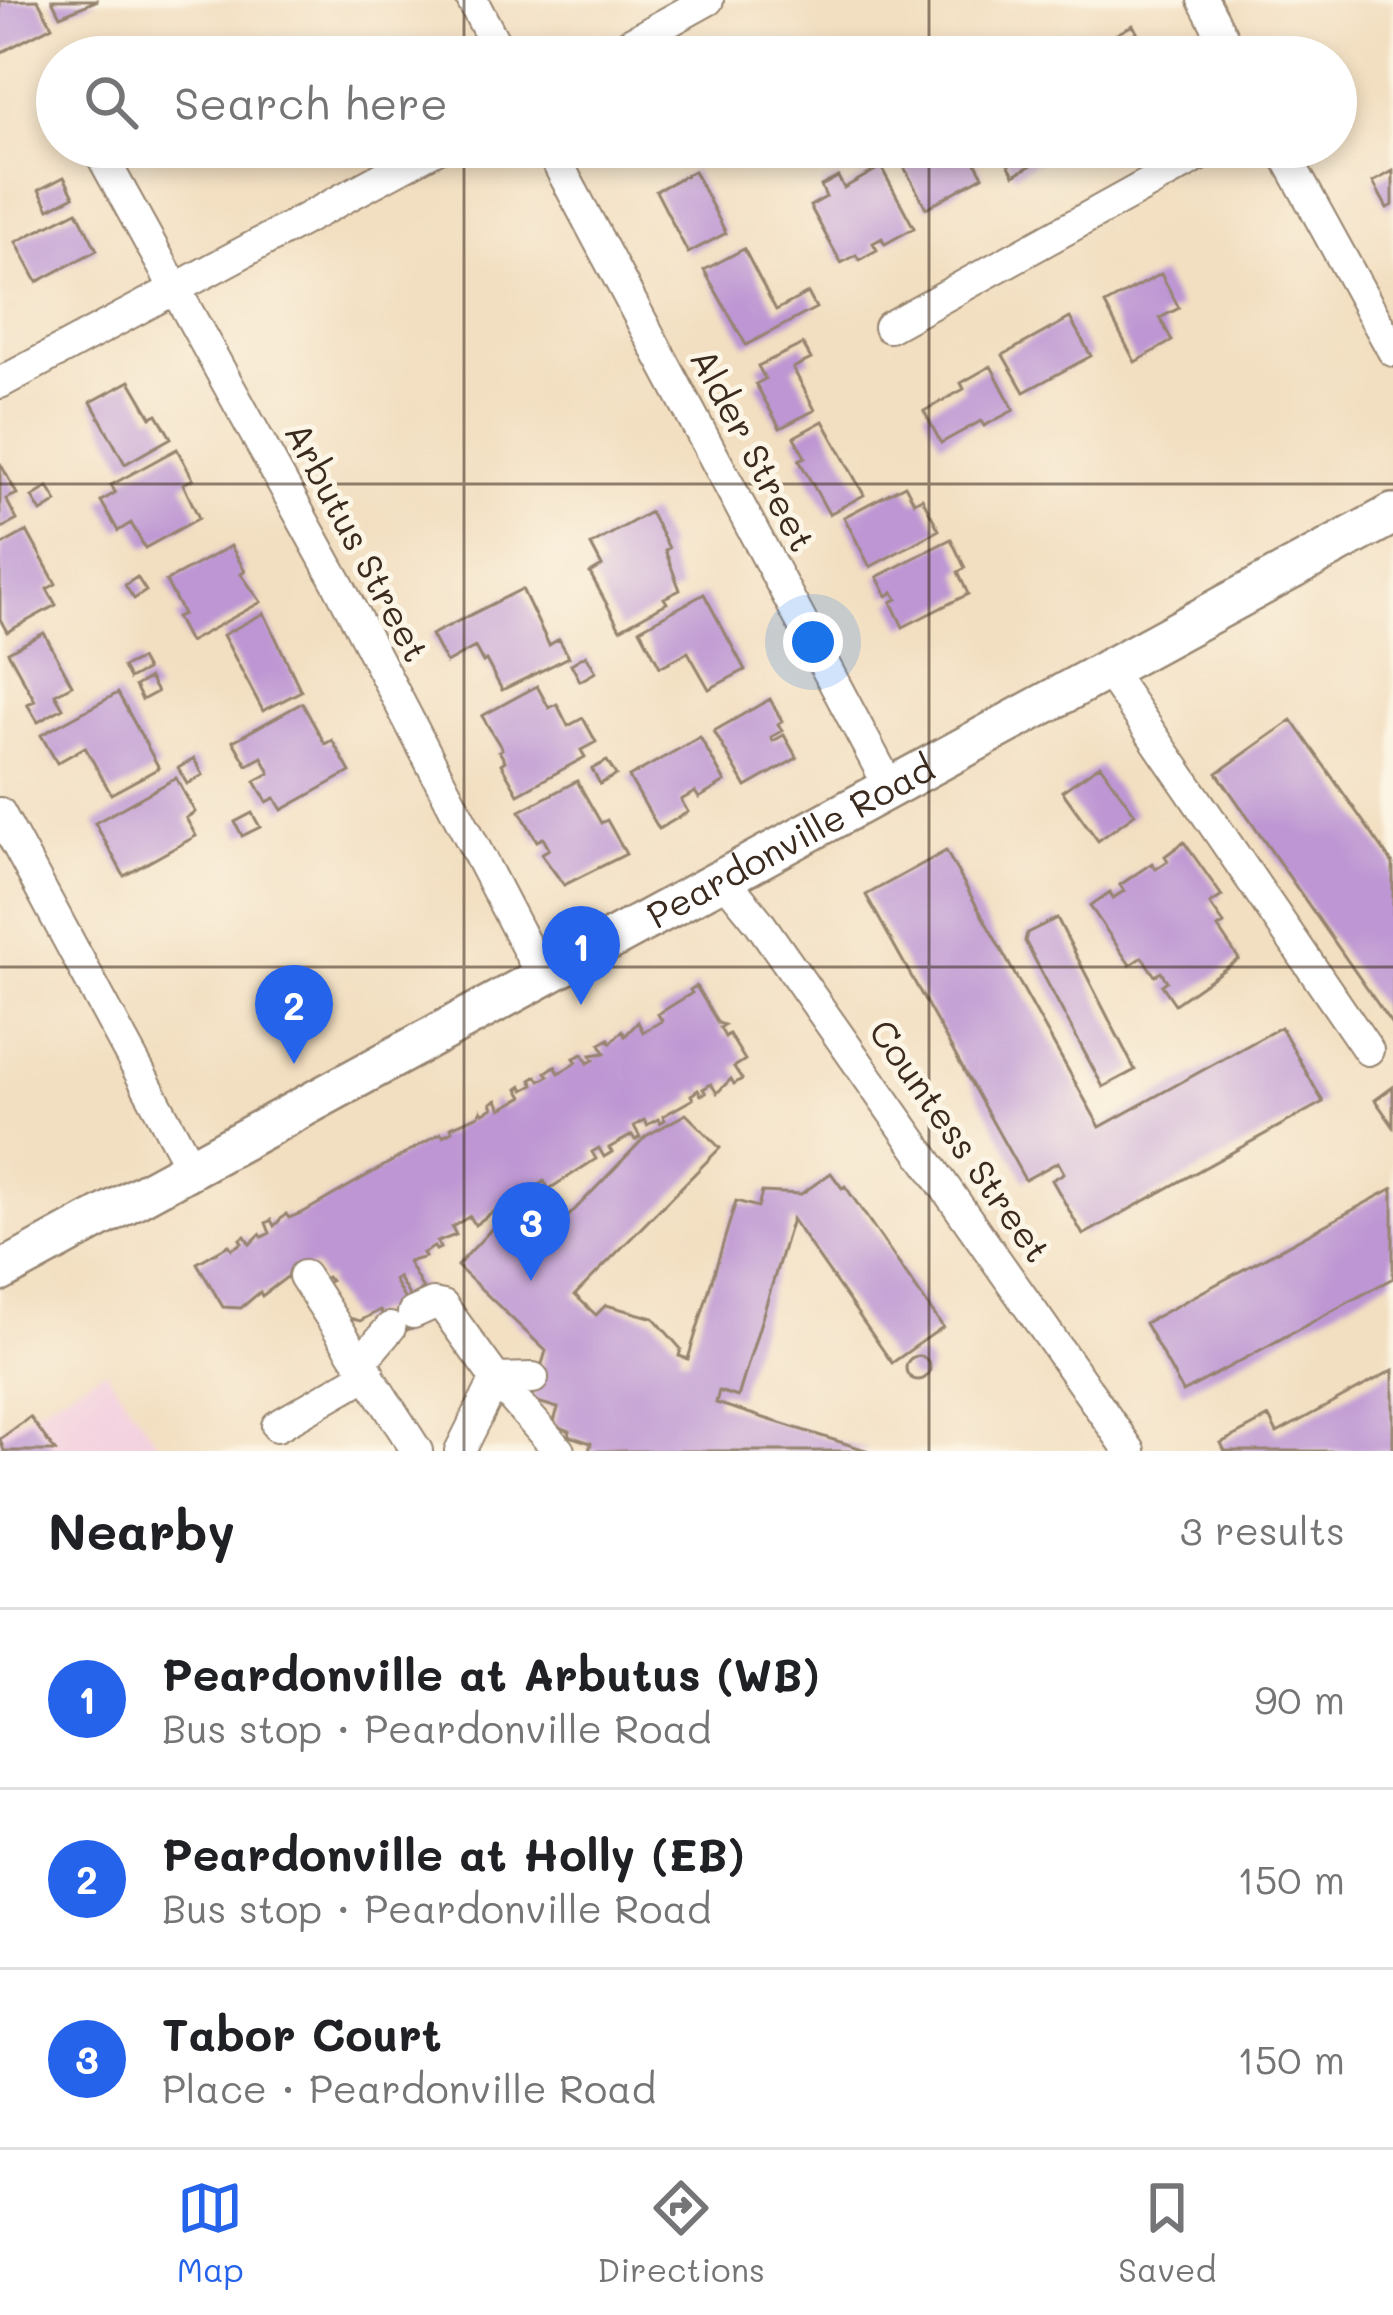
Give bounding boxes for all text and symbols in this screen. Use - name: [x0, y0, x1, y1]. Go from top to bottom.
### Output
- search box: [36, 36, 1357, 168]
- icon: search: [78, 69, 144, 135]
- text: Search here: [174, 73, 448, 131]
- street label: Alder Street: [681, 340, 827, 559]
- street label: Arbutus Street: [275, 413, 441, 669]
- your location: [783, 612, 843, 672]
- street label: Peardonville Road: [638, 743, 942, 938]
- pin: 1: [542, 906, 620, 1005]
- pin: 2: [255, 965, 333, 1064]
- street label: Countess Street: [860, 1010, 1062, 1271]
- pin: 3: [492, 1182, 570, 1281]
- text: Nearby: [48, 1496, 235, 1563]
- text: 3 results: [1180, 1504, 1345, 1555]
- text: Peardonville at Arbutus (WB): [162, 1644, 819, 1702]
- text: 1: [78, 1673, 96, 1724]
- text: 90 m: [1254, 1673, 1345, 1724]
- text: Bus stop · Peardonville Road: [162, 1702, 711, 1753]
- text: Peardonville at Holly (EB): [162, 1824, 744, 1882]
- text: 2: [76, 1853, 98, 1904]
- text: 150 m: [1237, 1853, 1345, 1904]
- text: Bus stop · Peardonville Road: [162, 1882, 711, 1933]
- text: Tabor Court: [162, 2004, 442, 2062]
- text: 3: [75, 2033, 99, 2084]
- text: 150 m: [1237, 2033, 1345, 2084]
- text: Place · Peardonville Road: [162, 2062, 656, 2113]
- tab: Map: [177, 2175, 244, 2290]
- tab: Directions: [597, 2175, 765, 2290]
- tab: Saved: [1118, 2175, 1216, 2290]

